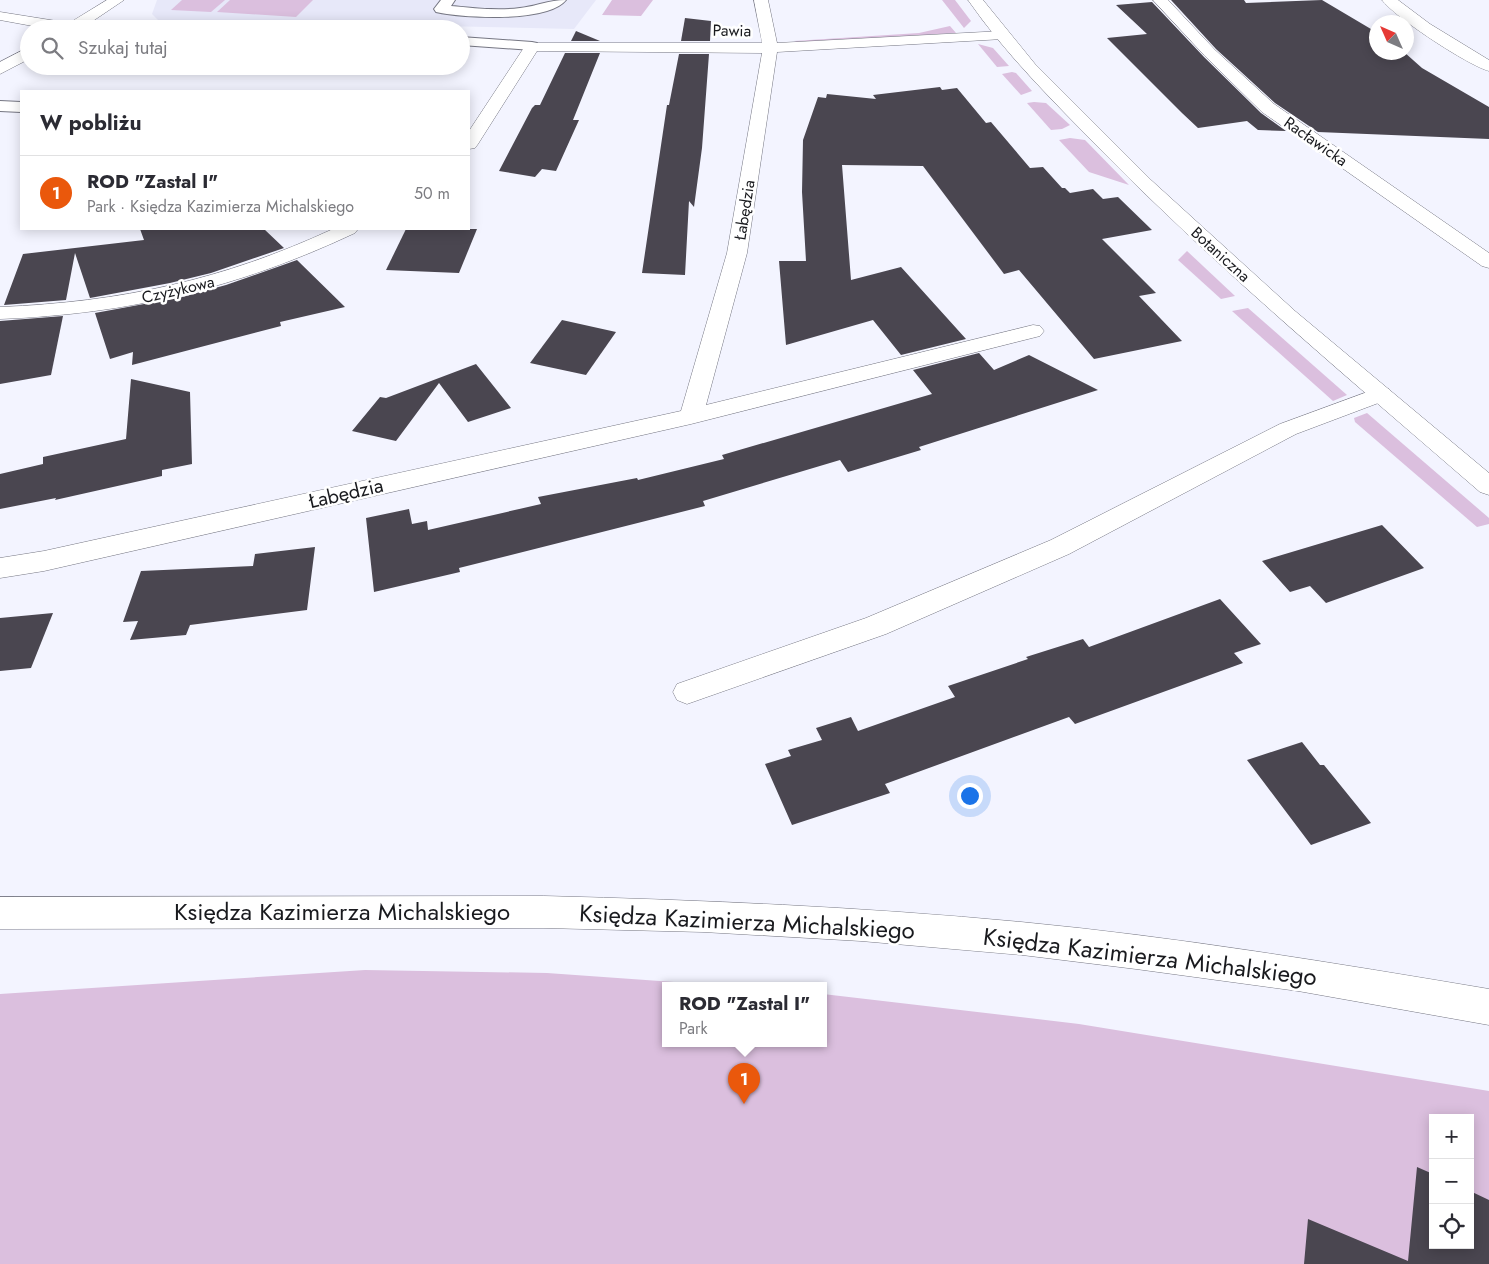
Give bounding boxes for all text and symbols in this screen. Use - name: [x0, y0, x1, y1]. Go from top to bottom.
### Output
- north arrow: [1369, 15, 1414, 60]
- street label: Pawia: [712, 19, 752, 42]
- search box: [20, 20, 470, 75]
- icon: search: [38, 34, 66, 62]
- text: Szukaj tutaj: [78, 34, 168, 61]
- text: W pobliżu: [40, 108, 141, 138]
- street label: Racławicka: [1279, 111, 1352, 172]
- text: ROD "Zastal I": [87, 168, 218, 195]
- street label: Łabędzia: [728, 178, 761, 243]
- text: 1: [52, 182, 60, 205]
- text: 50 m: [414, 182, 450, 205]
- text: Park · Księdza Kazimierza Michalskiego: [87, 195, 354, 218]
- street label: Botaniczna: [1186, 221, 1255, 287]
- street label: Czyżykowa: [140, 270, 217, 309]
- street label: Łabędzia: [305, 471, 386, 516]
- your location: [957, 783, 983, 809]
- street label: Księdza Kazimierza Michalskiego: [174, 894, 510, 929]
- street label: Księdza Kazimierza Michalskiego: [578, 895, 916, 948]
- street label: Księdza Kazimierza Michalskiego: [981, 919, 1319, 994]
- popup: [662, 982, 827, 1047]
- text: ROD "Zastal I": [679, 990, 810, 1017]
- text: Park: [679, 1017, 707, 1040]
- pin: 1: [728, 1063, 760, 1104]
- map controls: [1429, 1114, 1474, 1249]
- button: +: [1429, 1114, 1474, 1159]
- button: −: [1429, 1159, 1474, 1204]
- button: locate: [1429, 1204, 1474, 1249]

